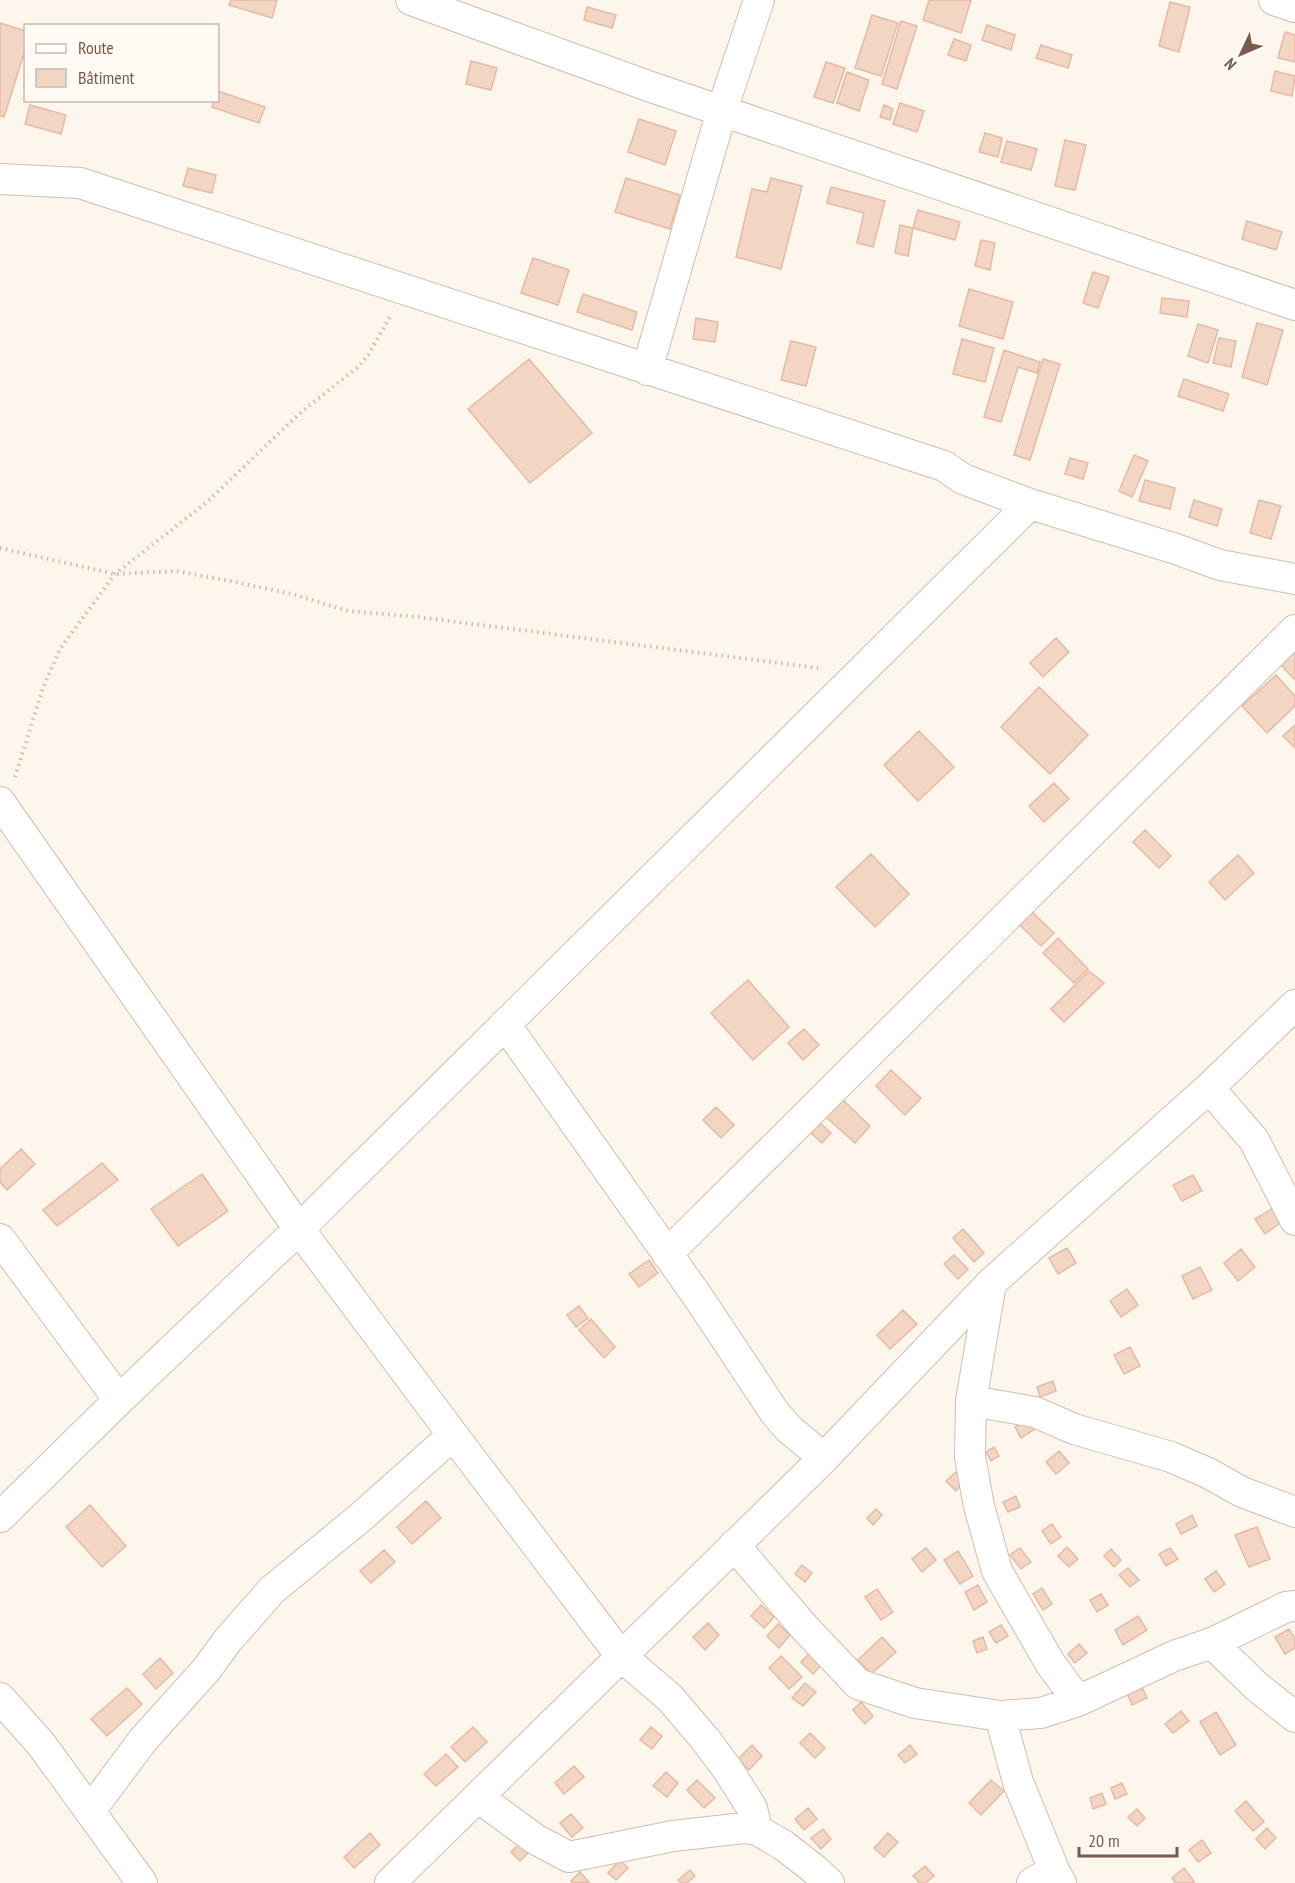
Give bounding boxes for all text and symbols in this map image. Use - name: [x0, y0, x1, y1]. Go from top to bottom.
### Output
- legend: [24, 24, 219, 102]
- north arrow: [1211, 24, 1271, 84]
- text: Route: [78, 36, 114, 59]
- text: N: [1220, 54, 1240, 74]
- text: Bâtiment: [78, 66, 135, 89]
- scale bar: [1079, 1820, 1176, 1858]
- text: 20 m: [1088, 1829, 1120, 1852]

